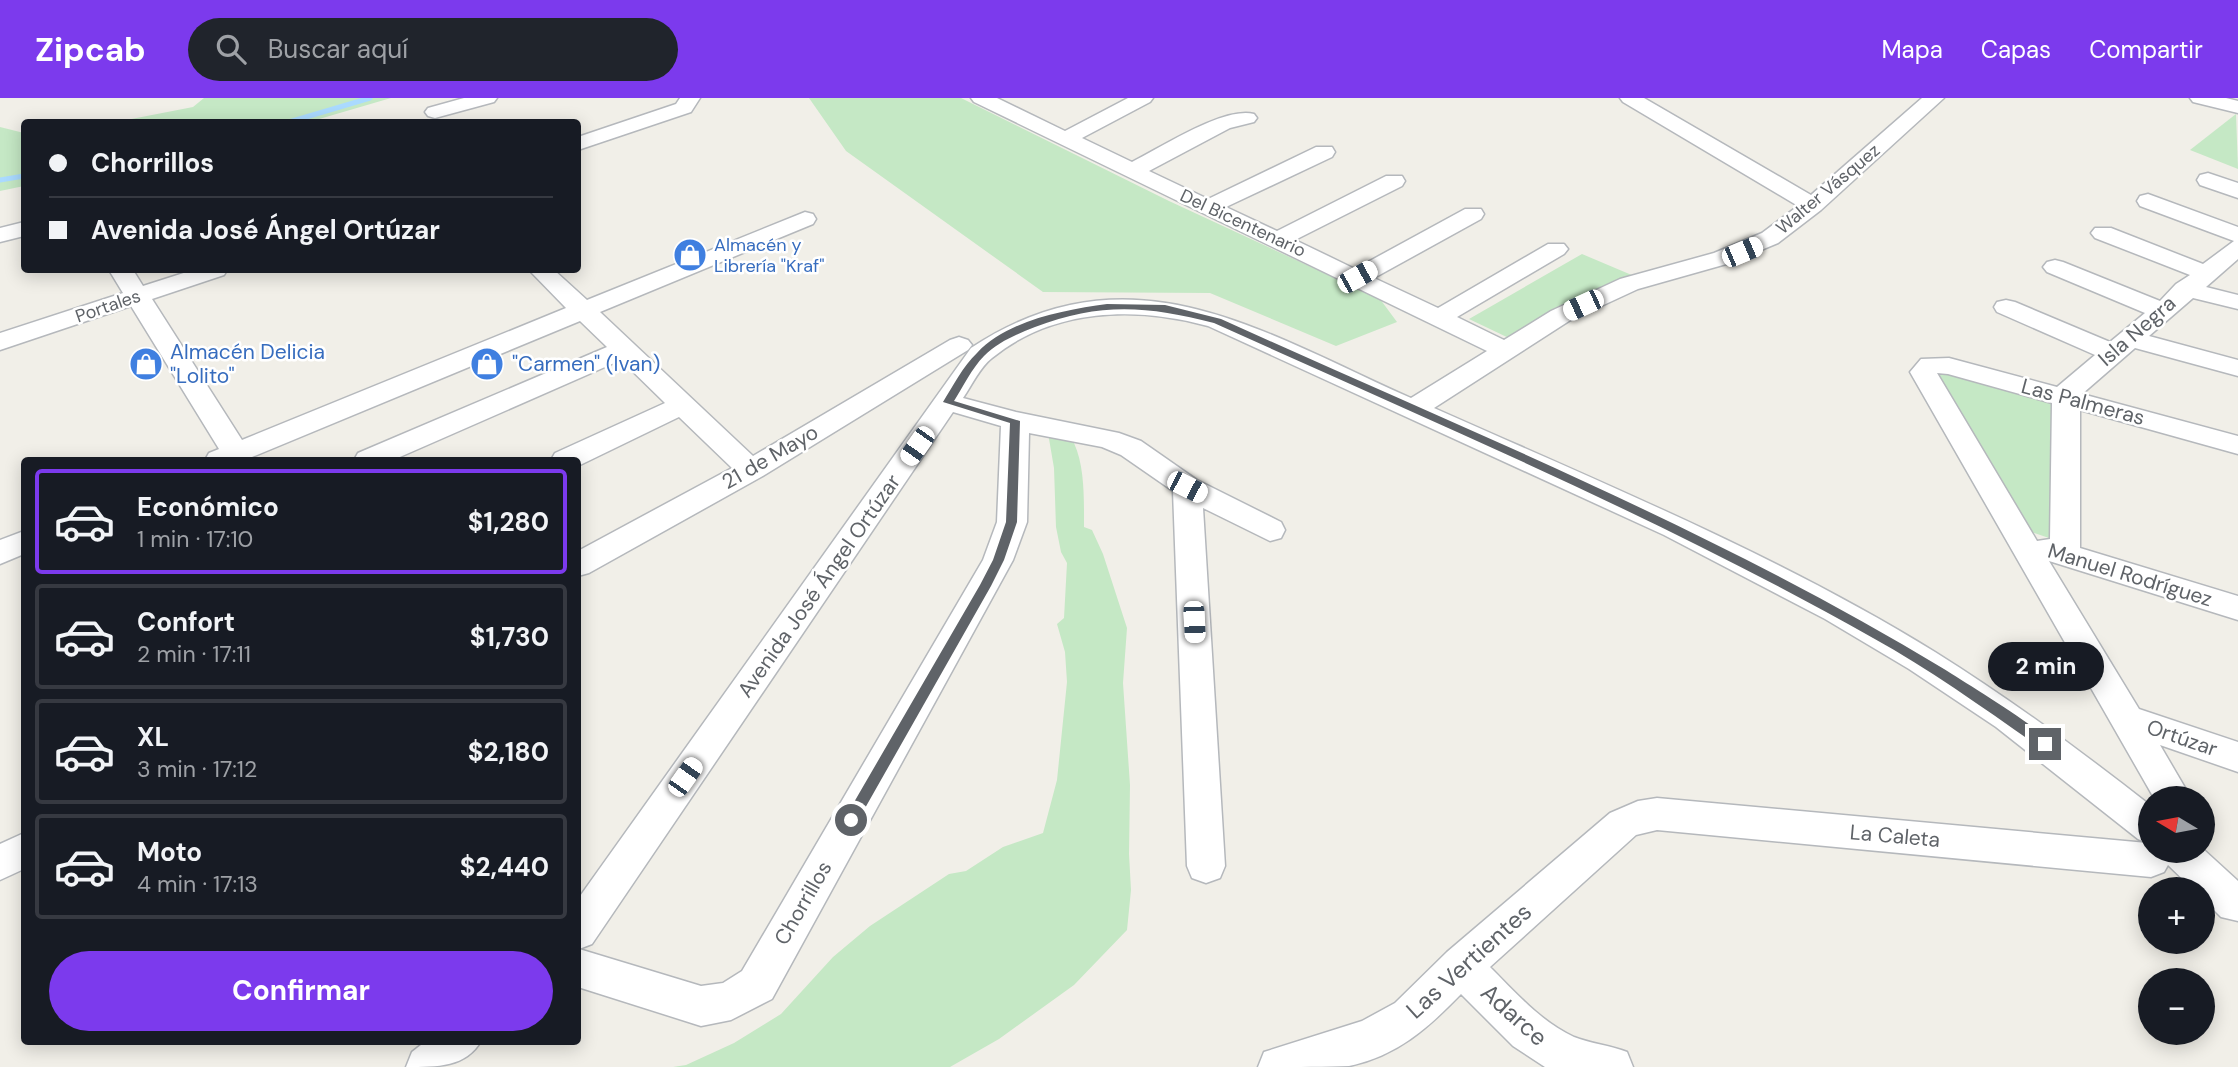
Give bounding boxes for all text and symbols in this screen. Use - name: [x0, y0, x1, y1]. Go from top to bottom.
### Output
- search box: [188, 18, 678, 81]
- text: Zipcab: [35, 28, 146, 71]
- icon: search: [212, 30, 250, 68]
- text: Buscar aquí: [268, 32, 408, 66]
- text: Mapa: [1881, 34, 1943, 65]
- text: Capas: [1981, 34, 2051, 65]
- text: Compartir: [2089, 34, 2203, 65]
- street label: Walter Vásquez: [1771, 138, 1885, 240]
- text: Chorrillos: [91, 146, 214, 180]
- street label: Del Bicentenario: [1176, 183, 1310, 263]
- text: Avenida José Ángel Ortúzar: [91, 213, 440, 247]
- place label: Almacén y Librería "Kraf": [714, 233, 824, 278]
- car: [1719, 234, 1766, 270]
- shop icon: Almacén y Librería "Kraf": [671, 236, 709, 274]
- car: [1334, 258, 1381, 296]
- street label: Portales: [72, 284, 144, 328]
- car: [1560, 287, 1607, 323]
- street label: Isla Negra: [2092, 289, 2182, 373]
- place label: Almacén Delicia "Lolito": [170, 338, 325, 390]
- shop icon: Almacén Delicia "Lolito": [127, 345, 165, 383]
- shop icon: "Carmen" (Ivan): [468, 345, 506, 383]
- place label: "Carmen" (Ivan): [512, 350, 660, 378]
- street label: Las Palmeras: [2018, 372, 2148, 432]
- street label: 21 de Mayo: [717, 418, 823, 496]
- car: [897, 423, 938, 469]
- car: [1164, 468, 1211, 506]
- street label: Avenida José Ángel Ortúzar: [731, 469, 907, 703]
- icon: car: [53, 490, 116, 553]
- text: Económico: [137, 490, 279, 524]
- text: $1,280: [468, 505, 549, 539]
- text: 1 min · 17:10: [137, 524, 253, 554]
- street label: Manuel Rodríguez: [2044, 537, 2216, 613]
- car: [1183, 600, 1206, 644]
- icon: car: [53, 605, 116, 668]
- text: Confort: [137, 605, 235, 639]
- text: $1,730: [470, 620, 549, 654]
- text: 2 min · 17:11: [137, 639, 251, 669]
- callout: 2 min: [1987, 642, 2103, 692]
- text: 2 min: [2016, 651, 2076, 681]
- street label: Ortúzar: [2143, 713, 2221, 763]
- icon: car: [53, 720, 116, 783]
- text: XL: [137, 720, 169, 754]
- route end: [2029, 728, 2061, 760]
- text: $2,180: [468, 735, 549, 769]
- text: 3 min · 17:12: [137, 754, 257, 784]
- car: [665, 754, 706, 800]
- north arrow: [2138, 786, 2216, 863]
- map controls: [2138, 786, 2215, 1045]
- route start: [835, 804, 867, 836]
- street label: La Caleta: [1849, 818, 1941, 854]
- icon: car: [53, 835, 116, 898]
- text: Moto: [137, 835, 202, 869]
- text: $2,440: [460, 850, 549, 884]
- street label: Chorrillos: [768, 856, 838, 950]
- text: 4 min · 17:13: [137, 869, 258, 899]
- button: +: [2138, 877, 2215, 954]
- street label: Las Vertientes: [1399, 896, 1538, 1025]
- button: Confirmar: [49, 951, 553, 1031]
- button: −: [2138, 968, 2215, 1045]
- street label: Adarce: [1475, 977, 1554, 1053]

